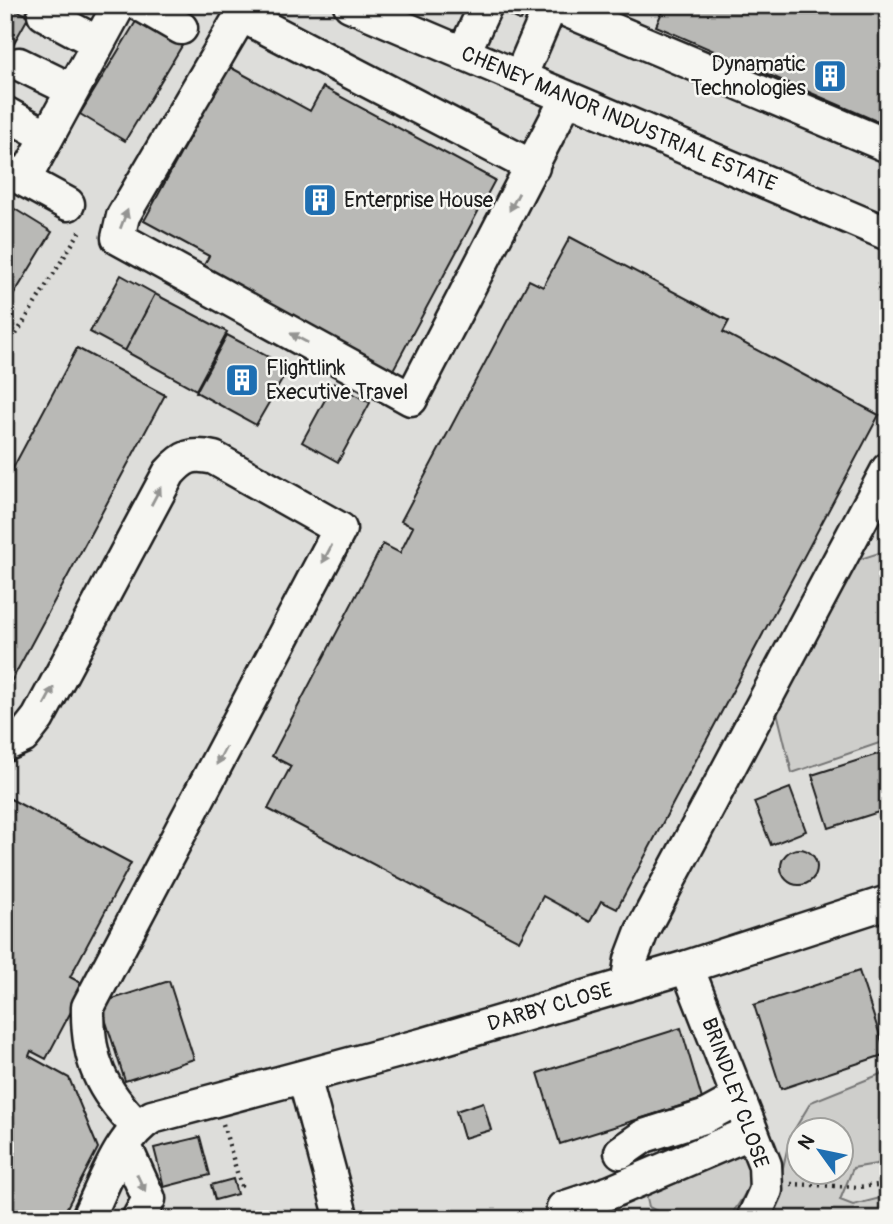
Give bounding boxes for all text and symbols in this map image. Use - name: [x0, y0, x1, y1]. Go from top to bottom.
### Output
- street label: CHENEY MANOR INDUSTRIAL ESTATE: [457, 40, 781, 198]
- place label: Dynamatic Technologies: [691, 51, 807, 102]
- building icon: Dynamatic Technologies: [811, 57, 849, 95]
- building icon: Enterprise House: [301, 181, 339, 219]
- place label: Enterprise House: [344, 187, 494, 214]
- one-way arrow: [508, 192, 520, 212]
- one-way arrow: [119, 208, 130, 229]
- one-way arrow: [289, 332, 309, 344]
- place label: Flightlink Executive Travel: [266, 355, 408, 406]
- building icon: Flightlink Executive Travel: [223, 361, 261, 399]
- one-way arrow: [150, 485, 162, 505]
- one-way arrow: [321, 545, 333, 564]
- one-way arrow: [43, 686, 55, 706]
- one-way arrow: [215, 746, 227, 766]
- street label: DARBY CLOSE: [484, 976, 616, 1038]
- street label: BRINDLEY CLOSE: [695, 1014, 775, 1172]
- north arrow: [784, 1116, 854, 1186]
- text: N: [793, 1130, 820, 1154]
- one-way arrow: [135, 1173, 147, 1193]

